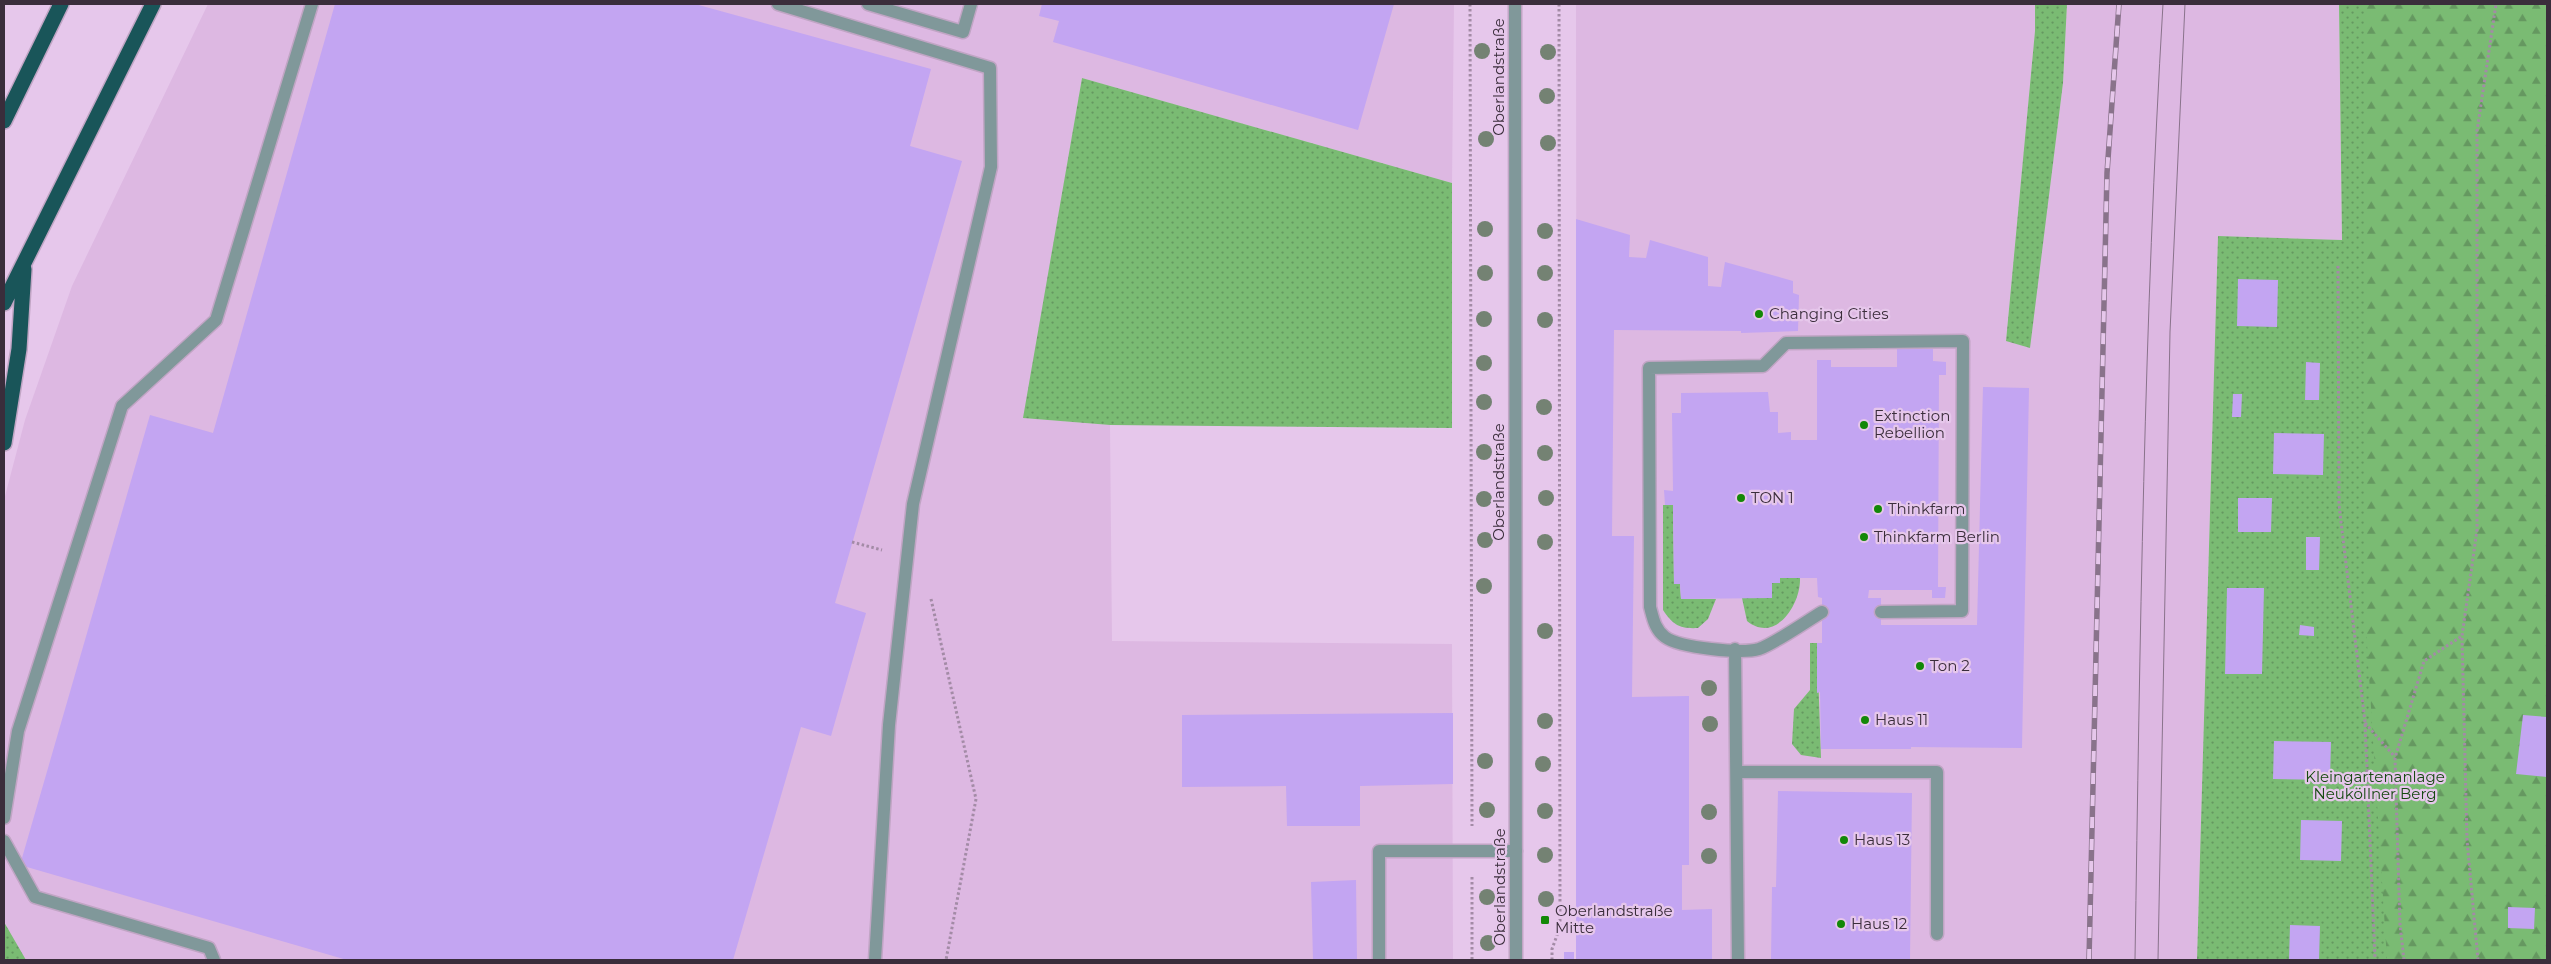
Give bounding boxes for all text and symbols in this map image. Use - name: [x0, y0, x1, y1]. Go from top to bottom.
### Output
- street label: Oberlandstraße: [1489, 18, 1508, 136]
- place label: Changing Cities: [1769, 304, 1888, 323]
- marker: Changing Cities: [1753, 308, 1765, 320]
- place label: Extinction Rebellion: [1874, 406, 1950, 442]
- marker: Extinction Rebellion: [1858, 419, 1870, 431]
- street label: Oberlandstraße: [1489, 423, 1508, 541]
- place label: TON 1: [1751, 488, 1794, 507]
- marker: TON 1: [1735, 492, 1747, 504]
- place label: Thinkfarm: [1888, 499, 1966, 518]
- marker: Thinkfarm: [1872, 503, 1884, 515]
- place label: Thinkfarm Berlin: [1874, 527, 2000, 546]
- marker: Thinkfarm Berlin: [1858, 531, 1870, 543]
- place label: Ton 2: [1930, 656, 1970, 675]
- marker: Ton 2: [1914, 660, 1926, 672]
- place label: Haus 11: [1875, 710, 1928, 729]
- marker: Haus 11: [1859, 714, 1871, 726]
- park label: Kleingartenanlage Neuköllner Berg: [2305, 767, 2445, 803]
- street label: Oberlandstraße: [1490, 828, 1509, 946]
- place label: Haus 13: [1854, 830, 1910, 849]
- marker: Haus 13: [1838, 834, 1850, 846]
- place label: Oberlandstraße Mitte: [1555, 901, 1673, 937]
- marker: Oberlandstraße Mitte: [1539, 914, 1551, 926]
- place label: Haus 12: [1851, 914, 1907, 933]
- marker: Haus 12: [1835, 918, 1847, 930]

